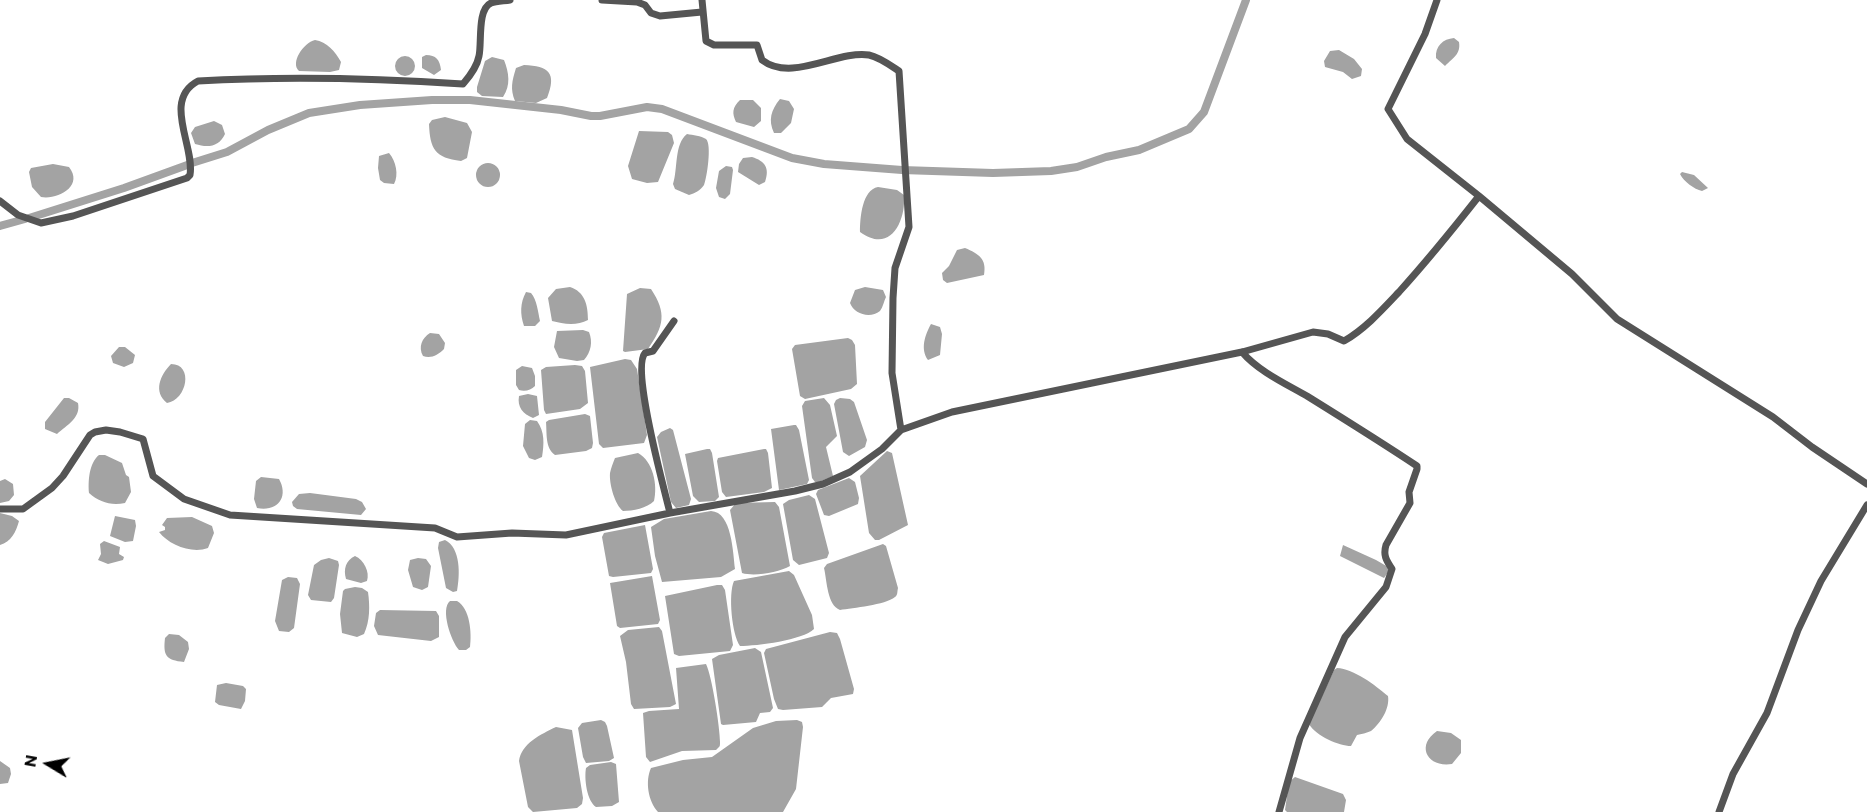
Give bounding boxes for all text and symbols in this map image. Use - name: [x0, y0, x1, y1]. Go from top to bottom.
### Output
- north arrow: [18, 734, 78, 794]
- text: N: [19, 753, 40, 768]

